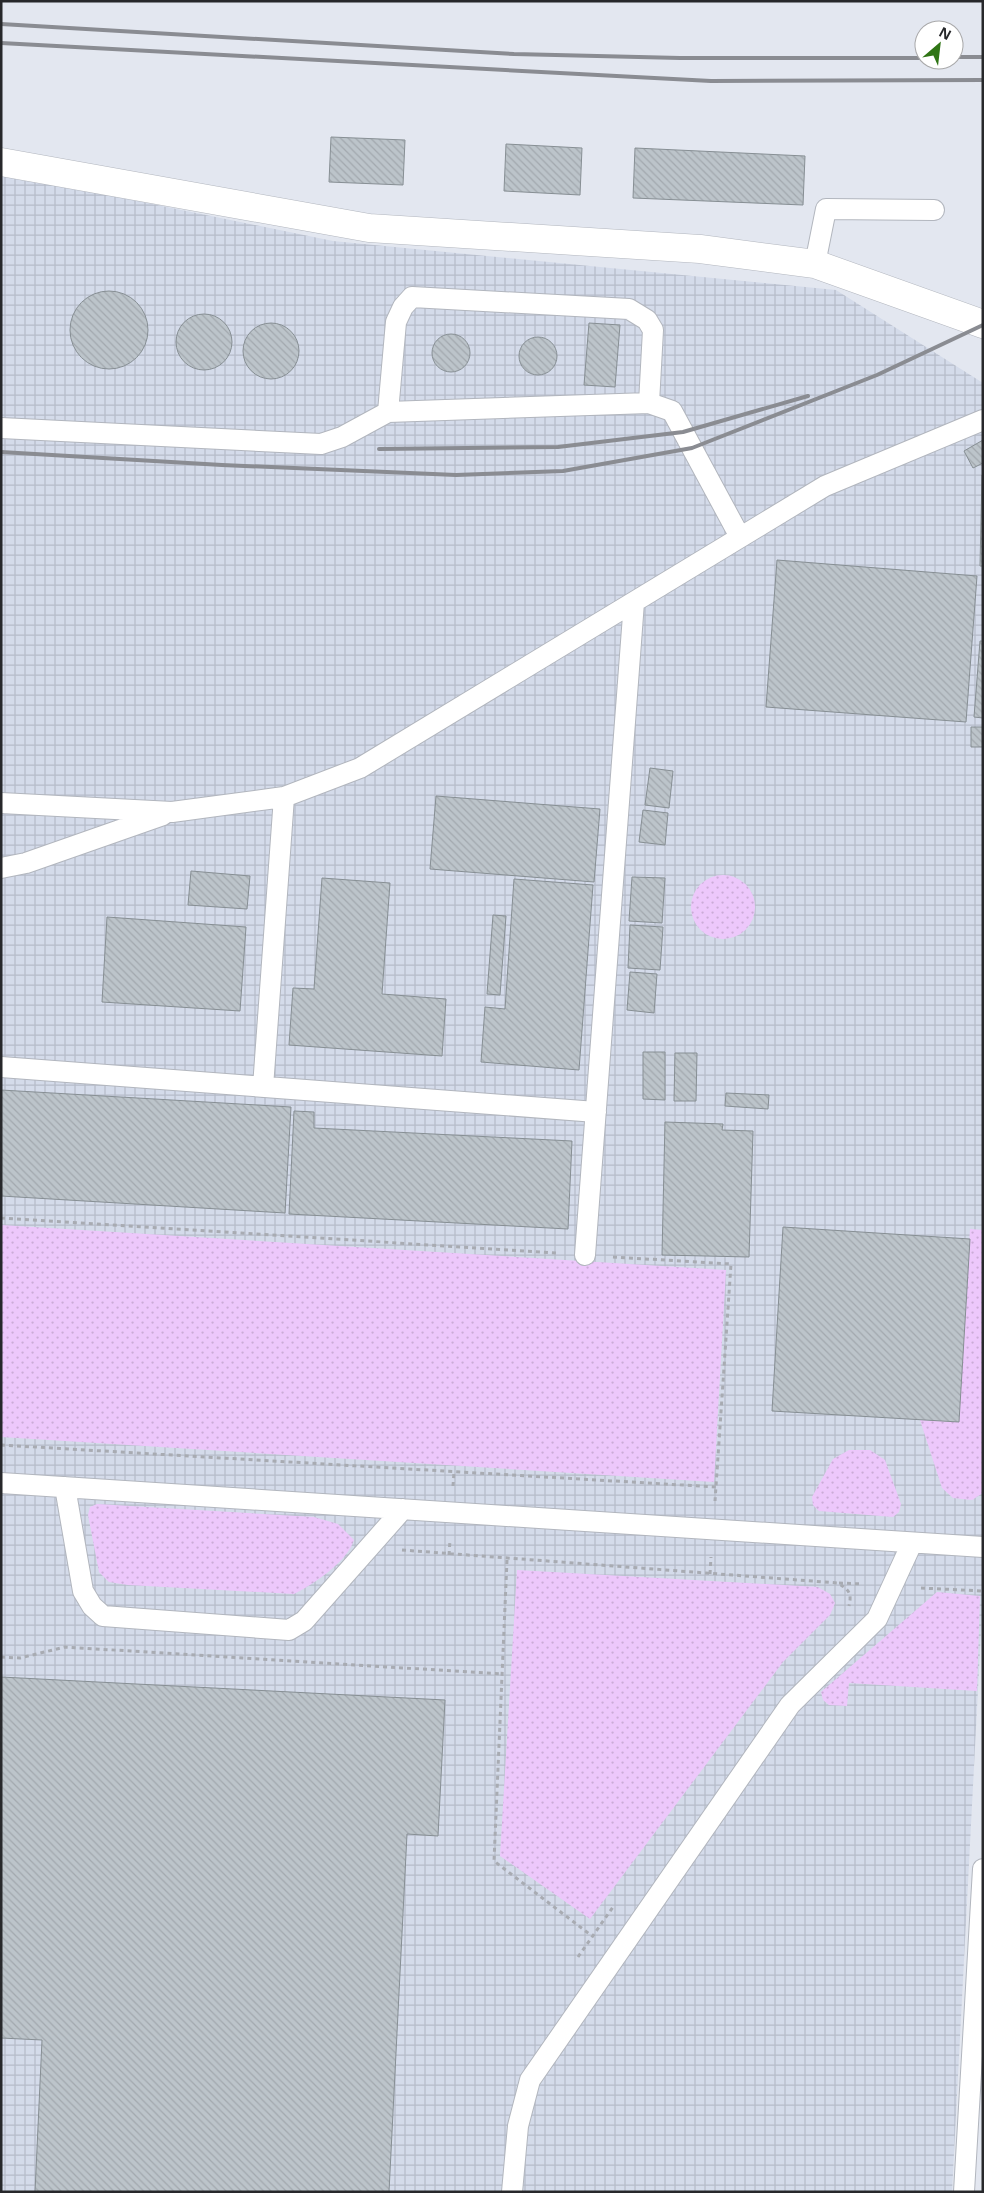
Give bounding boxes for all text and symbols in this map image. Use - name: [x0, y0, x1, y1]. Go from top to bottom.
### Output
- north arrow: [914, 20, 964, 70]
- text: N: [936, 22, 955, 44]

